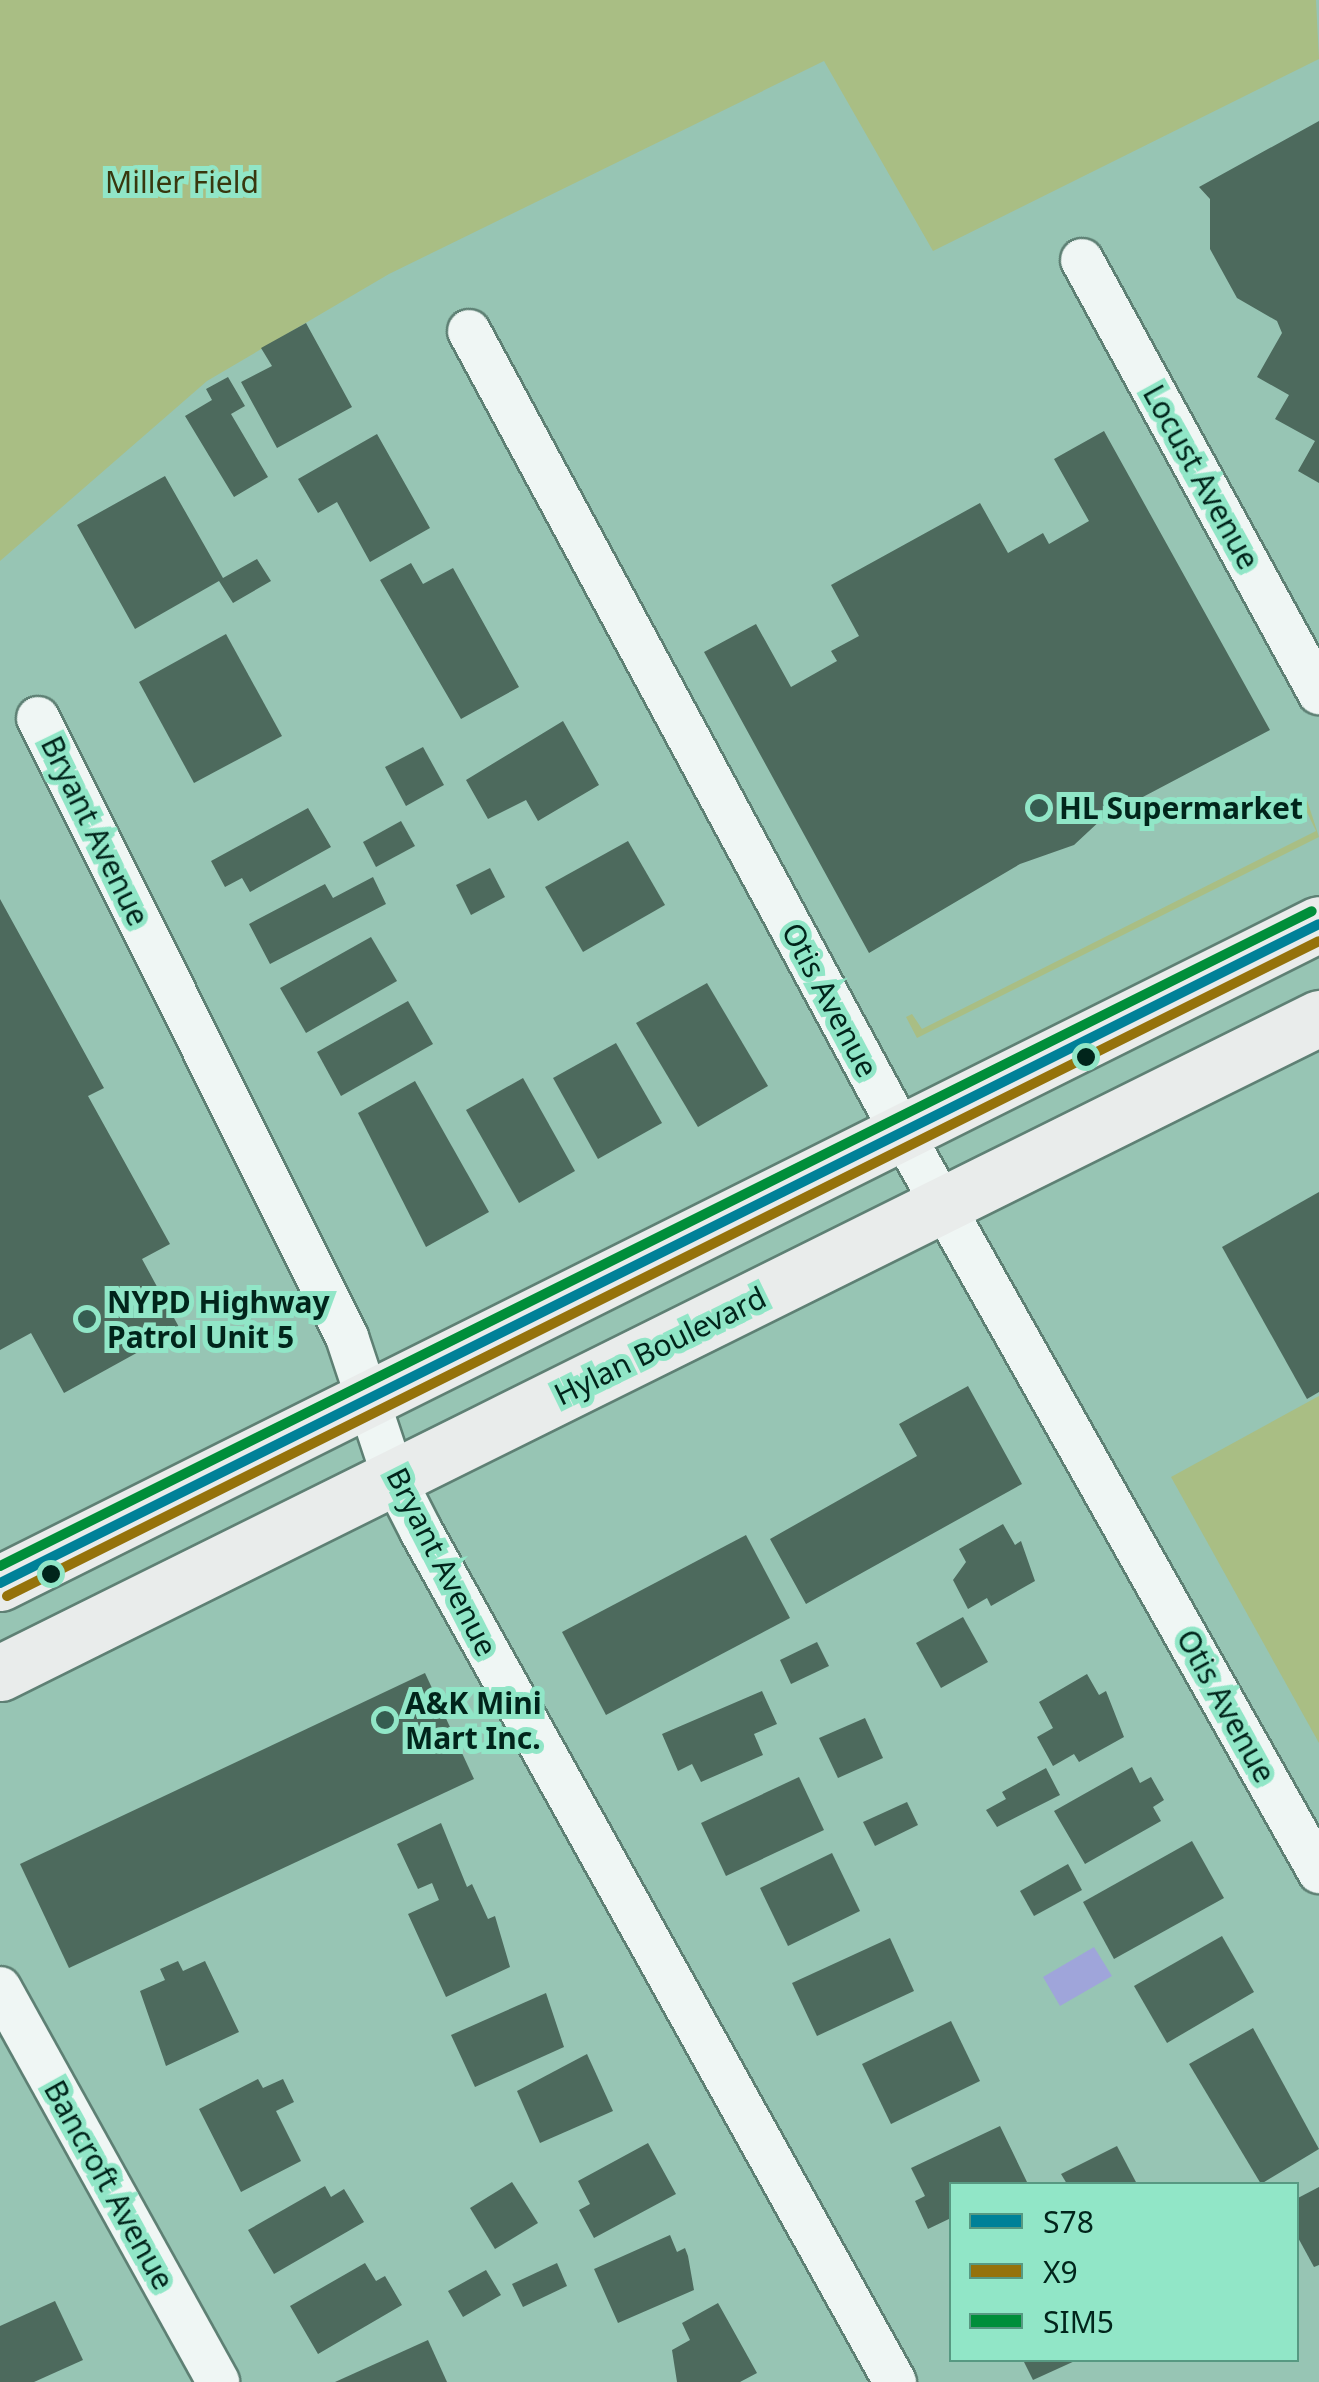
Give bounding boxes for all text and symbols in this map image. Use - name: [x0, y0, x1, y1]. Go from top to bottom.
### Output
- park label: Miller Field: [105, 164, 259, 200]
- street label: Locust Avenue: [1136, 379, 1266, 575]
- street label: Bryant Avenue: [34, 730, 156, 932]
- place label: HL Supermarket: [1059, 790, 1303, 826]
- marker: HL Supermarket: [1028, 797, 1050, 819]
- street label: Otis Avenue: [774, 917, 886, 1083]
- unlabelled marker: [1076, 1047, 1096, 1067]
- street label: Hylan Boulevard: [548, 1279, 772, 1413]
- place label: NYPD Highway Patrol Unit 5: [107, 1284, 330, 1354]
- marker: NYPD Highway Patrol Unit 5: [76, 1308, 98, 1330]
- street label: Bryant Avenue: [379, 1462, 505, 1662]
- unlabelled marker: [41, 1564, 61, 1584]
- street label: Otis Avenue: [1169, 1623, 1283, 1789]
- place label: A&K Mini Mart Inc.: [405, 1685, 542, 1756]
- marker: A&K Mini Mart Inc.: [374, 1709, 396, 1731]
- street label: Bancroft Avenue: [37, 2074, 181, 2296]
- legend: [949, 2182, 1299, 2362]
- text: S78: [1043, 2201, 1094, 2242]
- text: X9: [1043, 2251, 1078, 2292]
- text: SIM5: [1043, 2301, 1114, 2342]

